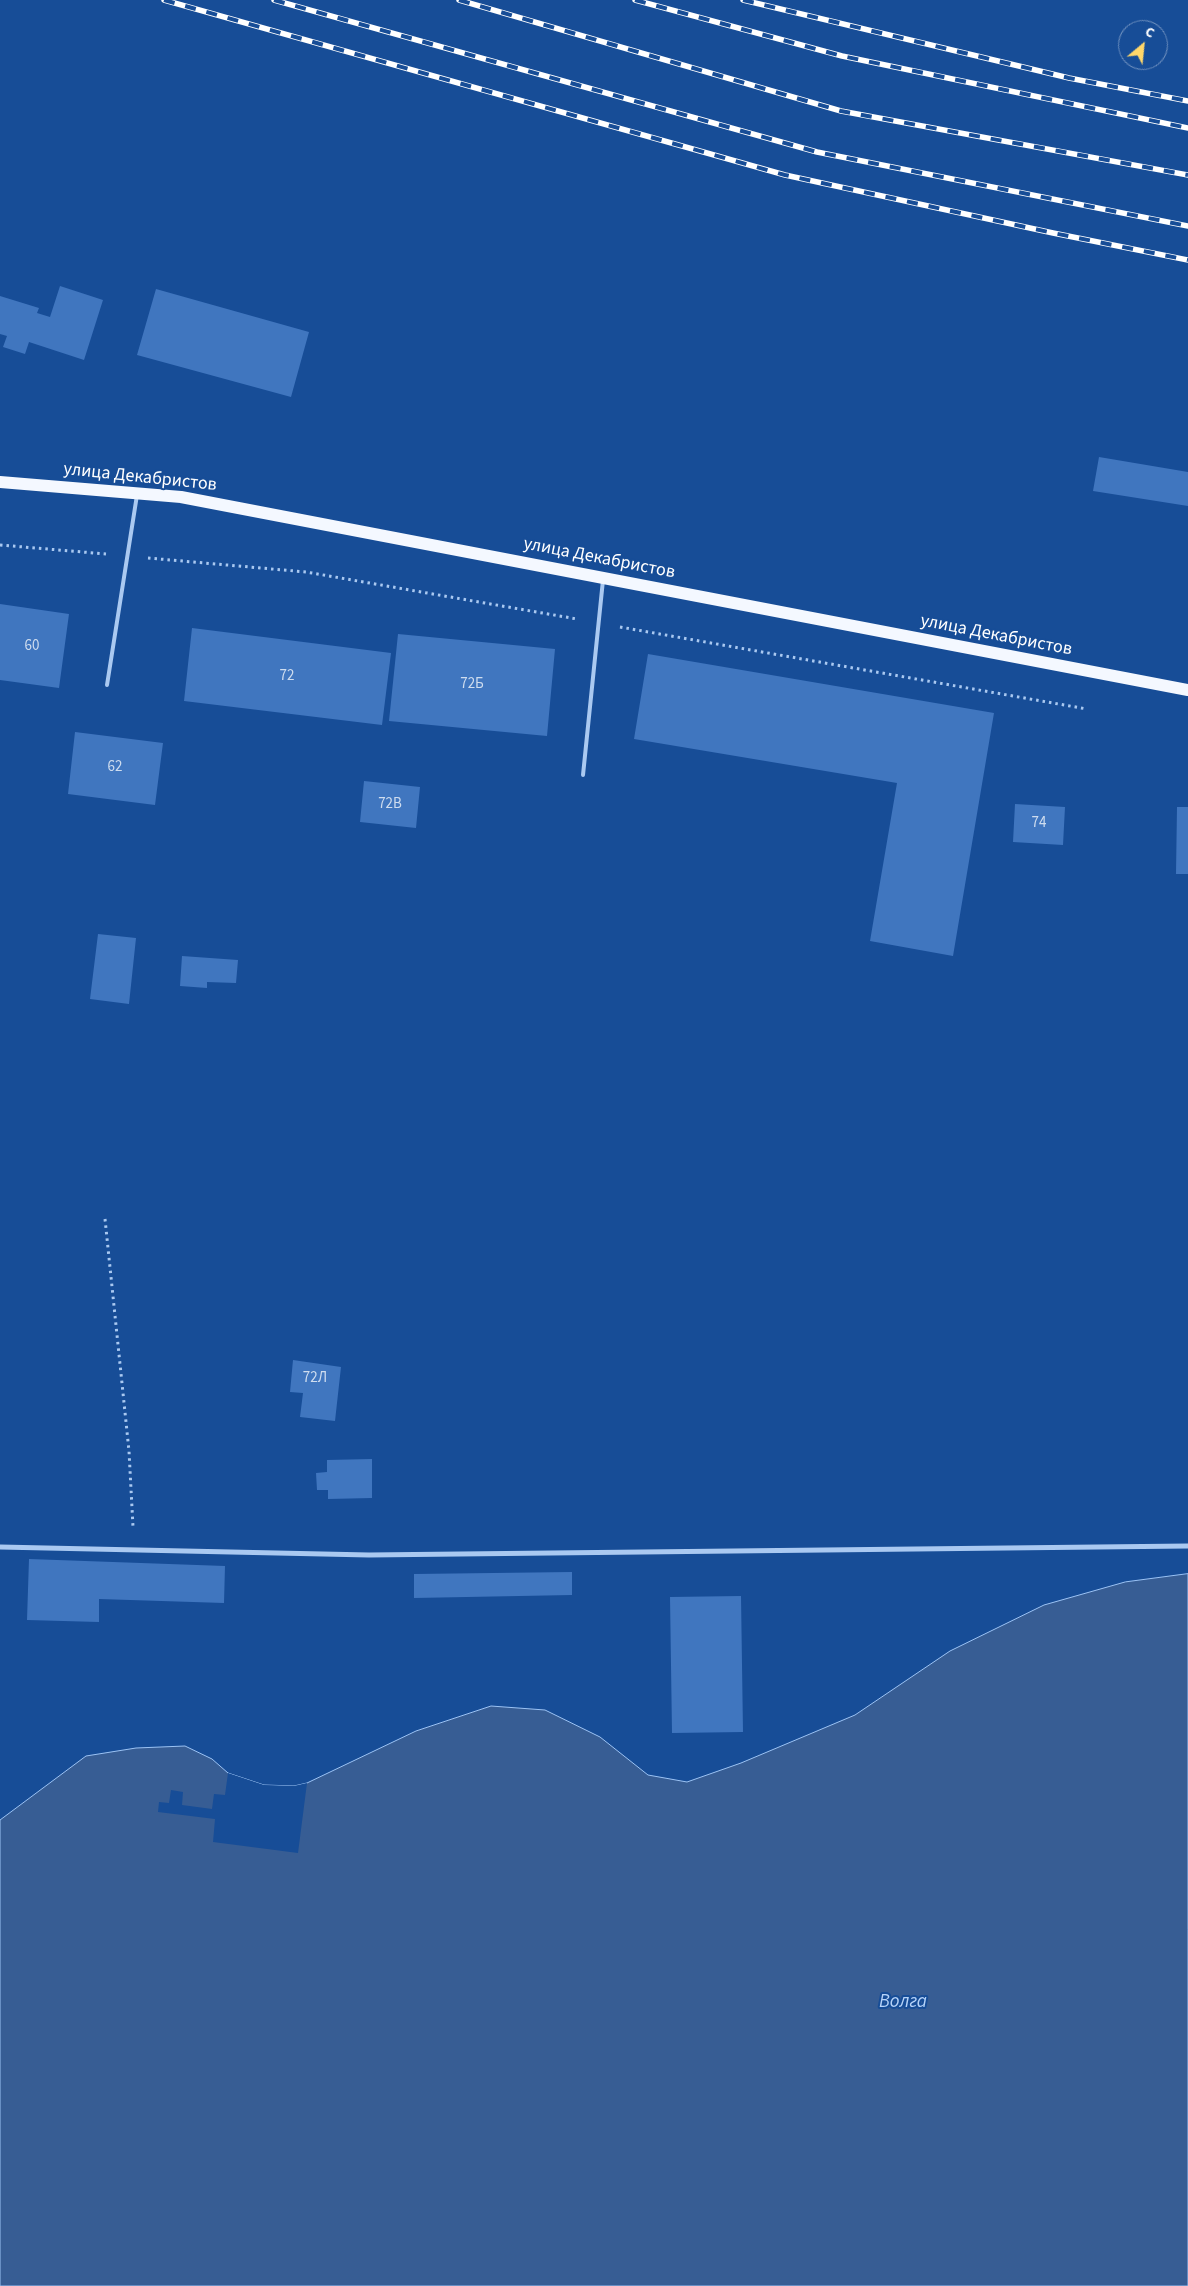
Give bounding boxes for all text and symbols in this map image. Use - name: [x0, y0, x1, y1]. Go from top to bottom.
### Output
- north arrow: [1118, 20, 1168, 70]
- text: С: [1141, 22, 1158, 43]
- street label: улица Декабристов: [62, 459, 218, 497]
- street label: улица Декабристов: [521, 534, 677, 584]
- street label: улица Декабристов: [918, 611, 1074, 661]
- house number: 60: [25, 638, 39, 656]
- house number: 72: [280, 668, 294, 686]
- house number: 72Б: [460, 676, 484, 694]
- house number: 62: [108, 759, 122, 777]
- house number: 72В: [378, 796, 402, 814]
- house number: 74: [1032, 815, 1046, 833]
- house number: 72Л: [303, 1370, 327, 1388]
- water label: Волга: [879, 1992, 927, 2014]

